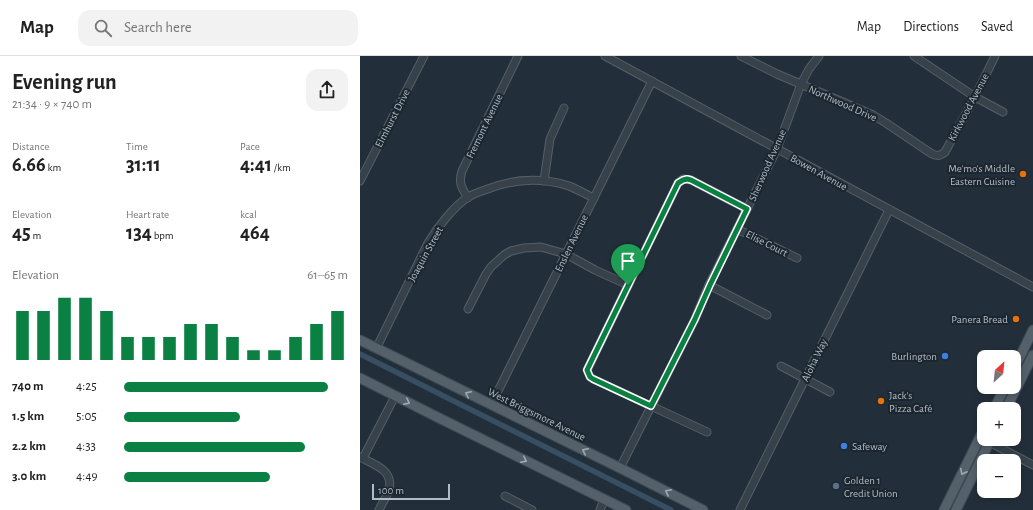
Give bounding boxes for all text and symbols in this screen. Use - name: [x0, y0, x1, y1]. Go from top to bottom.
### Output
- search box: [78, 10, 358, 46]
- icon: search: [92, 17, 114, 39]
- text: Map: [20, 18, 54, 37]
- text: Search here: [124, 20, 192, 35]
- text: Map: [857, 20, 881, 34]
- text: Directions: [903, 20, 959, 34]
- text: Saved: [981, 20, 1013, 34]
- button: share: [306, 69, 348, 111]
- text: Evening run: [12, 71, 117, 93]
- street label: Kirkwood Avenue: [946, 72, 991, 143]
- street label: Northwood Drive: [807, 83, 879, 123]
- street label: Elmhurst Drive: [373, 87, 412, 149]
- street label: Fremont Avenue: [464, 92, 505, 160]
- text: 21:34 · 9 × 740 m: [12, 98, 92, 111]
- street label: Sherwood Avenue: [747, 128, 788, 203]
- text: Distance: [12, 141, 49, 152]
- text: Time: [126, 141, 148, 152]
- text: Pace: [240, 141, 260, 152]
- street label: Bowen Avenue: [789, 152, 849, 193]
- text: 6.66: [12, 155, 46, 175]
- text: 31:11: [126, 155, 161, 175]
- text: 4:41: [240, 155, 272, 175]
- text: km: [46, 162, 61, 173]
- text: /km: [272, 162, 291, 173]
- place label: Me'mo's Middle Eastern Cuisine: [948, 163, 1015, 187]
- marker: Me'mo's Middle Eastern Cuisine: [1018, 169, 1028, 179]
- text: Elevation: [12, 209, 52, 220]
- text: Heart rate: [126, 209, 169, 220]
- text: kcal: [240, 209, 257, 220]
- street label: Enslen Avenue: [553, 213, 590, 274]
- text: 45: [12, 223, 31, 243]
- text: 134: [126, 223, 152, 243]
- text: 464: [240, 223, 270, 243]
- street label: Joaquin Street: [406, 225, 445, 284]
- street label: Elise Court: [744, 228, 790, 259]
- text: m: [31, 230, 41, 241]
- text: bpm: [152, 230, 174, 241]
- pin: [611, 244, 645, 285]
- icon: arrive: [617, 250, 639, 272]
- text: Elevation: [12, 269, 59, 282]
- text: 61–65 m: [307, 269, 348, 282]
- place label: Panera Bread: [951, 314, 1008, 325]
- marker: Panera Bread: [1011, 314, 1021, 324]
- street label: Aloha Way: [799, 337, 830, 383]
- north arrow: [977, 350, 1021, 394]
- map controls: [977, 350, 1021, 498]
- place label: Burlington: [891, 351, 937, 362]
- marker: Burlington: [940, 351, 950, 361]
- text: 740 m: [12, 380, 43, 393]
- text: 4:25: [76, 380, 97, 393]
- street label: West Briggsmore Avenue: [486, 386, 587, 443]
- place label: Jack's Pizza Café: [889, 390, 932, 414]
- one-way arrow: [465, 391, 473, 399]
- marker: Jack's Pizza Café: [876, 396, 886, 406]
- one-way arrow: [403, 397, 410, 405]
- button: +: [977, 402, 1021, 446]
- text: 1.5 km: [12, 410, 44, 423]
- text: 5:05: [76, 410, 97, 423]
- text: 2.2 km: [12, 440, 46, 453]
- text: 4:33: [76, 440, 96, 453]
- marker: Safeway: [839, 441, 849, 451]
- place label: Safeway: [852, 441, 887, 452]
- one-way arrow: [582, 448, 590, 456]
- button: −: [977, 454, 1021, 498]
- one-way arrow: [519, 455, 527, 463]
- one-way arrow: [960, 467, 968, 475]
- text: 3.0 km: [12, 470, 46, 483]
- text: 4:49: [76, 470, 98, 483]
- place label: Golden 1 Credit Union: [844, 475, 898, 499]
- marker: Golden 1 Credit Union: [831, 481, 841, 491]
- scale bar: [372, 482, 450, 501]
- text: 100 m: [378, 485, 404, 496]
- one-way arrow: [665, 490, 672, 497]

